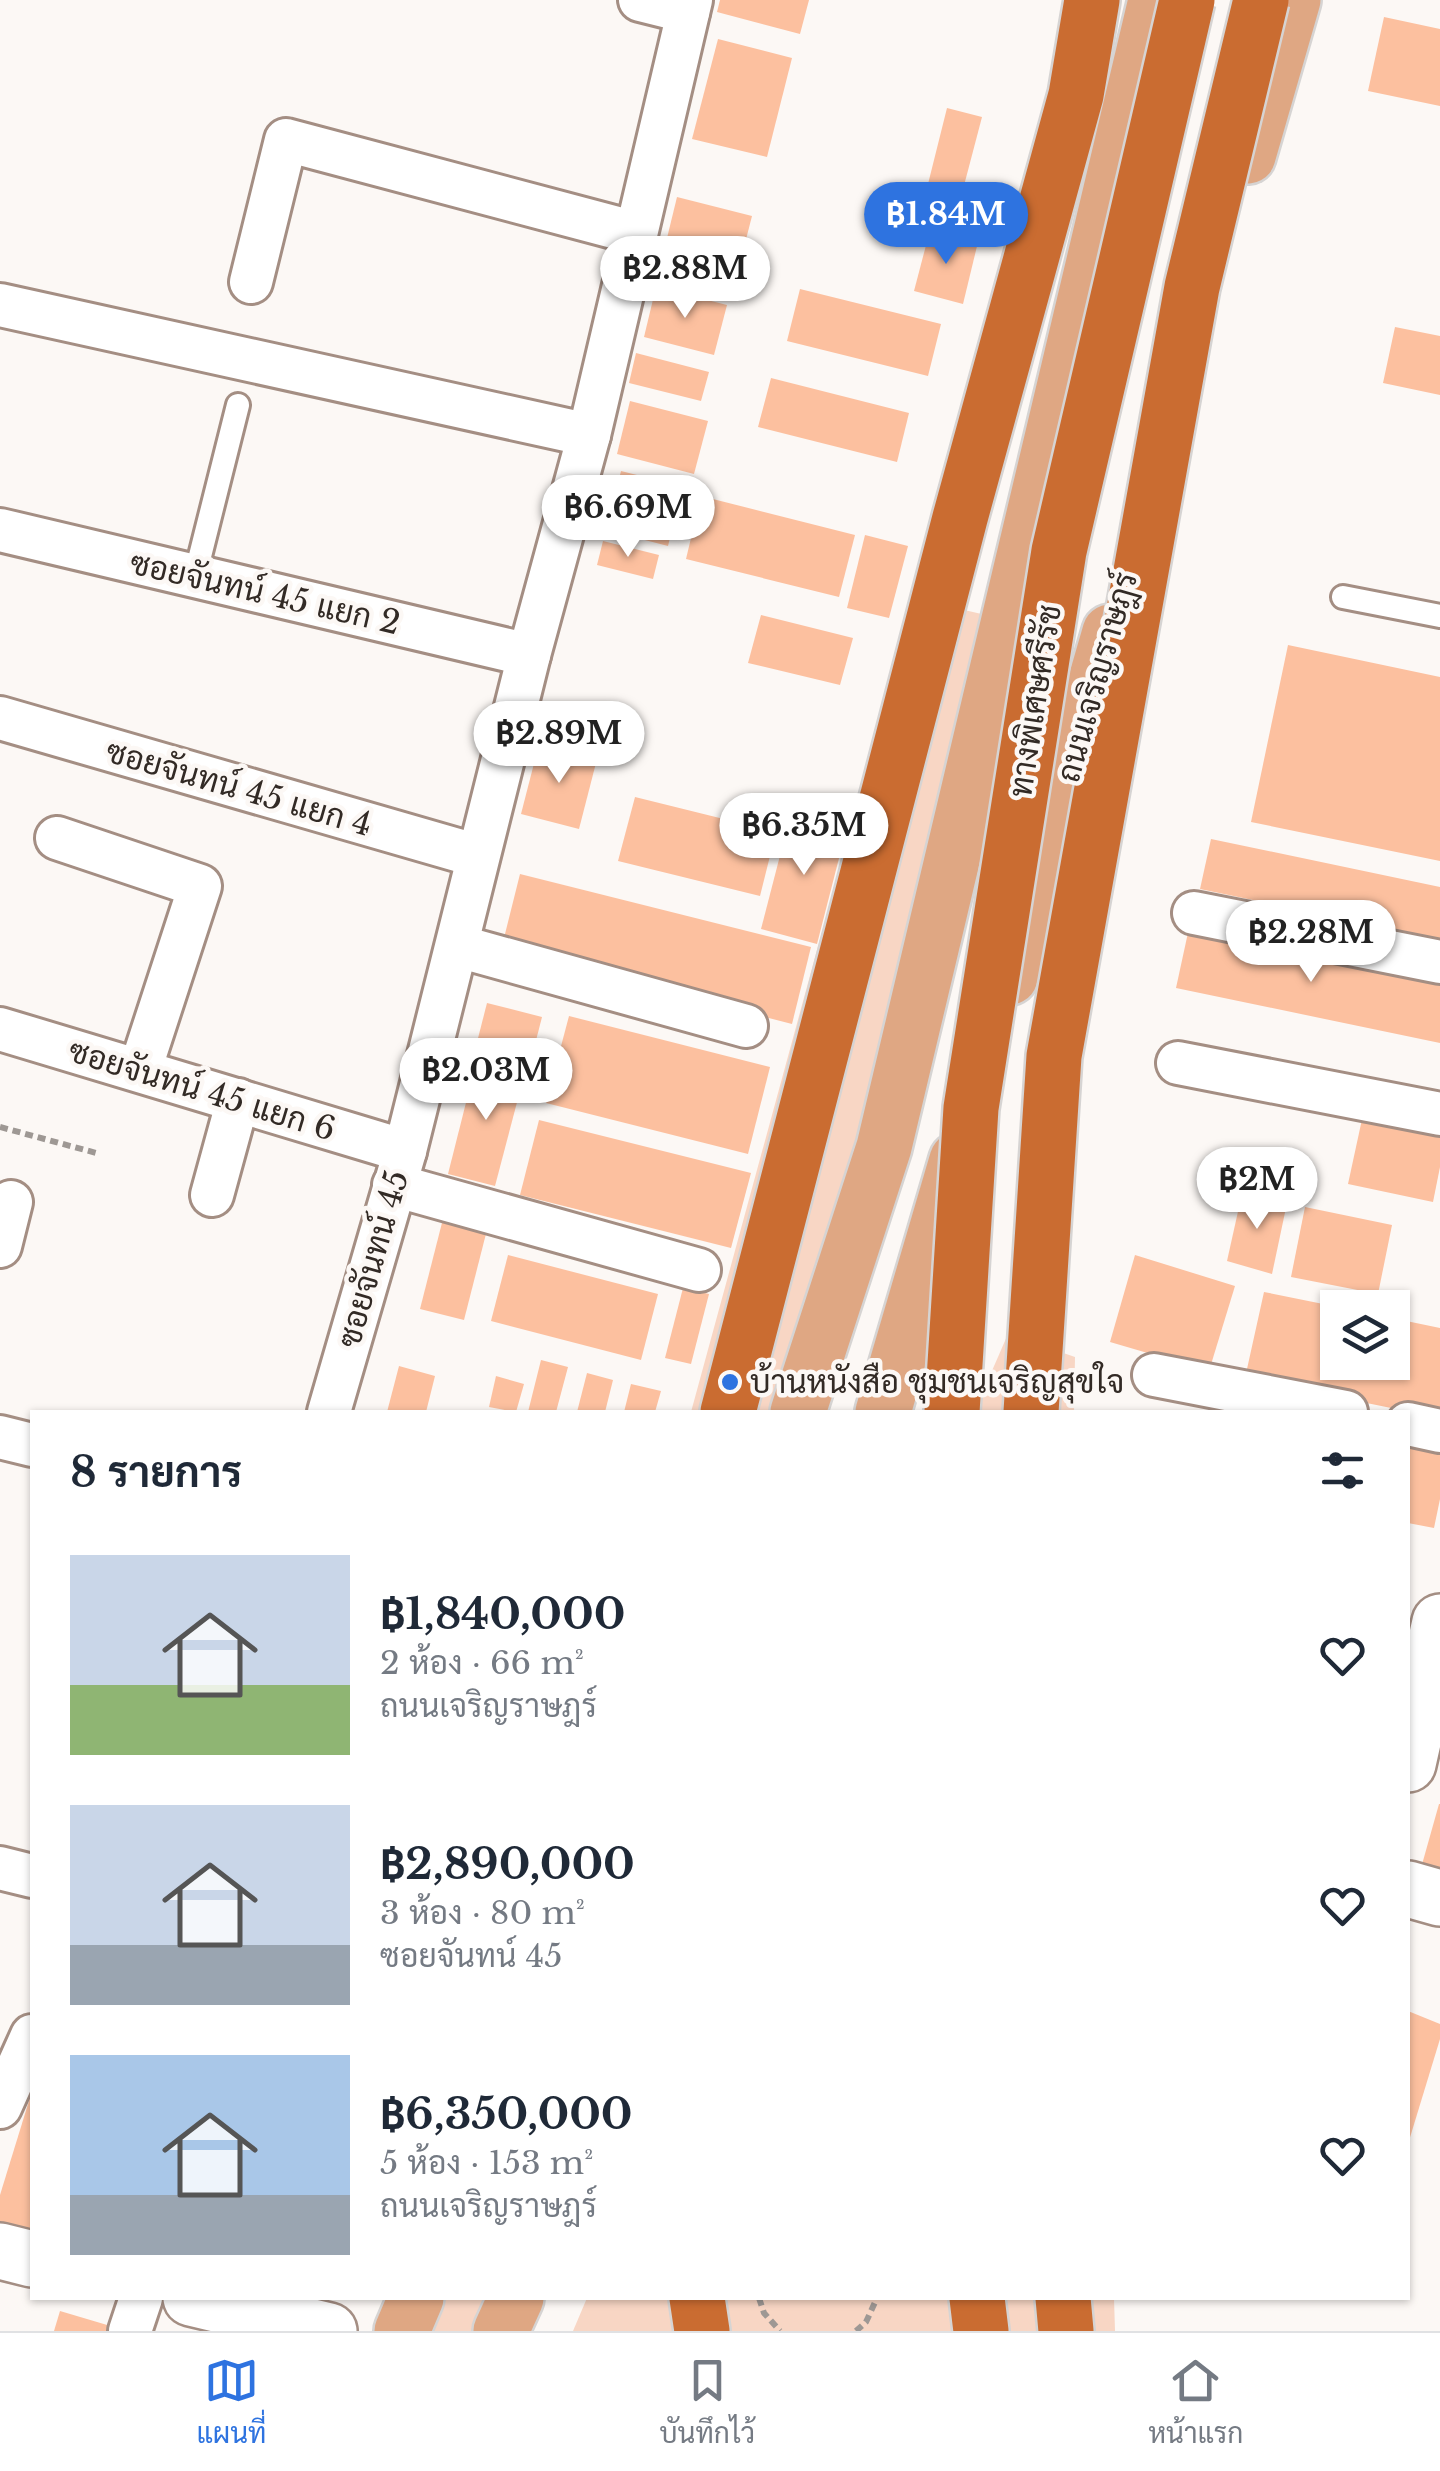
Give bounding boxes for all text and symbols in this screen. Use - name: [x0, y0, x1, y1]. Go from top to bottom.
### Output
- pin: ฿1.84M: [865, 182, 1027, 267]
- text: ฿1.84M: [886, 194, 1006, 234]
- pin: ฿2.88M: [604, 236, 766, 321]
- text: ฿2.88M: [622, 248, 748, 288]
- pin: ฿6.69M: [547, 475, 709, 560]
- text: ฿6.69M: [564, 487, 692, 527]
- street label: ซอยจันทน์ 45 แยก 2: [126, 542, 404, 644]
- street label: ถนนเจริญราษฎร์: [1047, 567, 1147, 787]
- street label: ทางพิเศษศรีรัช: [1000, 602, 1070, 800]
- pin: ฿2.89M: [478, 701, 640, 786]
- text: ฿2.89M: [496, 713, 622, 753]
- street label: ซอยจันทน์ 45 แยก 4: [101, 730, 377, 845]
- pin: ฿6.35M: [723, 793, 885, 878]
- text: ฿6.35M: [741, 805, 867, 845]
- pin: ฿2.28M: [1230, 900, 1392, 985]
- text: ฿2.28M: [1248, 912, 1374, 952]
- street label: ซอยจันทน์ 45 แยก 6: [64, 1029, 340, 1150]
- pin: ฿2.03M: [405, 1038, 567, 1123]
- text: ฿2.03M: [422, 1050, 551, 1090]
- pin: ฿2M: [1209, 1147, 1305, 1232]
- text: ฿2M: [1219, 1159, 1295, 1199]
- street label: ซอยจันทน์ 45: [328, 1166, 417, 1352]
- map controls: [1320, 1290, 1410, 1380]
- button: layers: [1320, 1290, 1410, 1380]
- place label: บ้านหนังสือ ชุมชนเจริญสุขใจ: [750, 1361, 1124, 1404]
- marker: บ้านหนังสือ ชุมชนเจริญสุขใจ: [719, 1371, 741, 1393]
- icon: filters: [1315, 1443, 1370, 1498]
- text: 8 รายการ: [70, 1446, 242, 1498]
- text: ฿1,840,000: [380, 1588, 625, 1640]
- icon: home: [150, 1595, 270, 1715]
- icon: heart: [1315, 1628, 1370, 1683]
- text: 2 ห้อง · 66 m²: [380, 1643, 584, 1683]
- text: ถนนเจริญราษฎร์: [380, 1686, 597, 1726]
- text: ฿2,890,000: [380, 1838, 635, 1890]
- icon: home: [150, 1845, 270, 1965]
- icon: heart: [1315, 1878, 1370, 1933]
- text: 3 ห้อง · 80 m²: [380, 1893, 585, 1933]
- text: ซอยจันทน์ 45: [380, 1936, 562, 1976]
- text: ฿6,350,000: [380, 2088, 633, 2140]
- icon: home: [150, 2095, 270, 2215]
- icon: heart: [1315, 2128, 1370, 2183]
- text: 5 ห้อง · 153 m²: [380, 2143, 593, 2183]
- text: ถนนเจริญราษฎร์: [380, 2186, 597, 2226]
- tab: แผนที่: [197, 2353, 266, 2451]
- tab: บันทึกไว้: [660, 2353, 755, 2451]
- tab: หน้าแรก: [1148, 2353, 1243, 2451]

